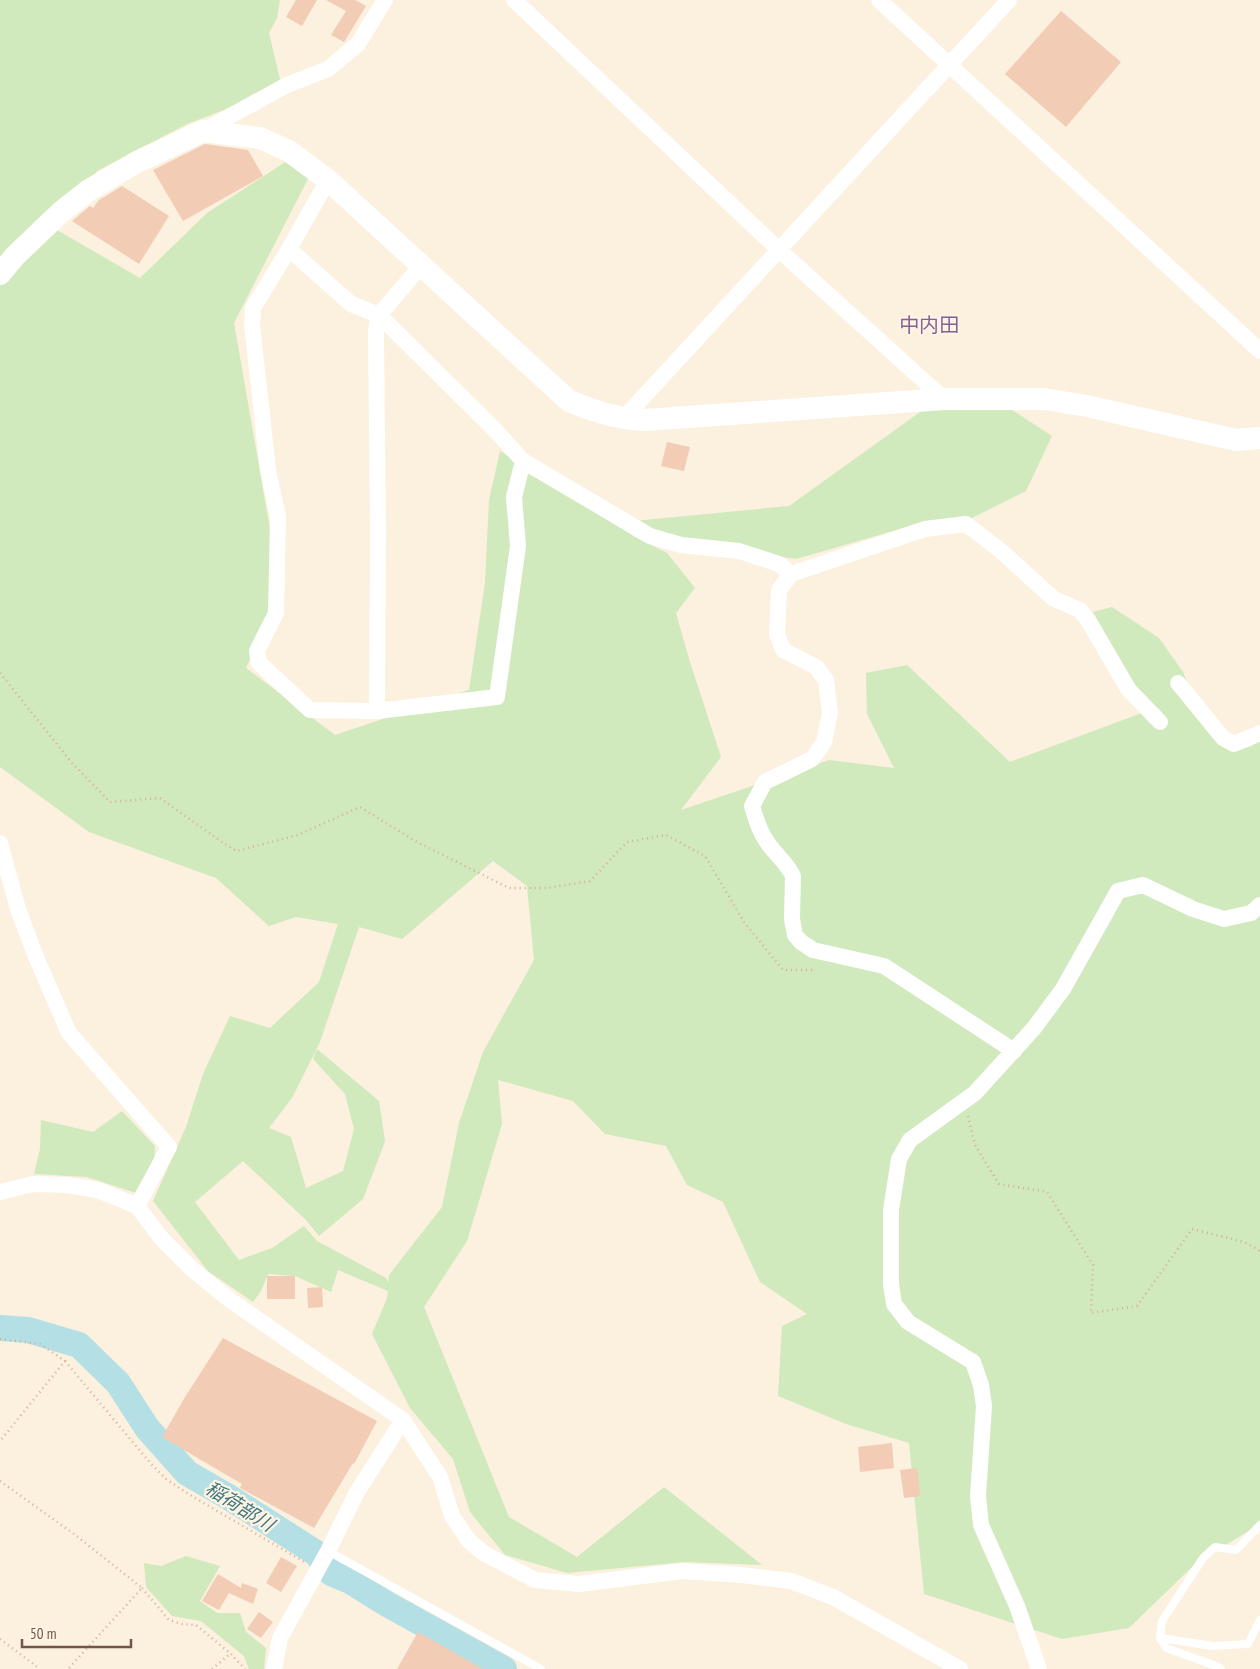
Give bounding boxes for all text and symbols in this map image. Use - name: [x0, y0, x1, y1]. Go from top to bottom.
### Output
- district label: 中内田: [899, 312, 959, 338]
- water label: 稲荷部川: [201, 1476, 280, 1537]
- scale bar: [22, 1616, 131, 1648]
- text: 50 m: [30, 1624, 56, 1643]

